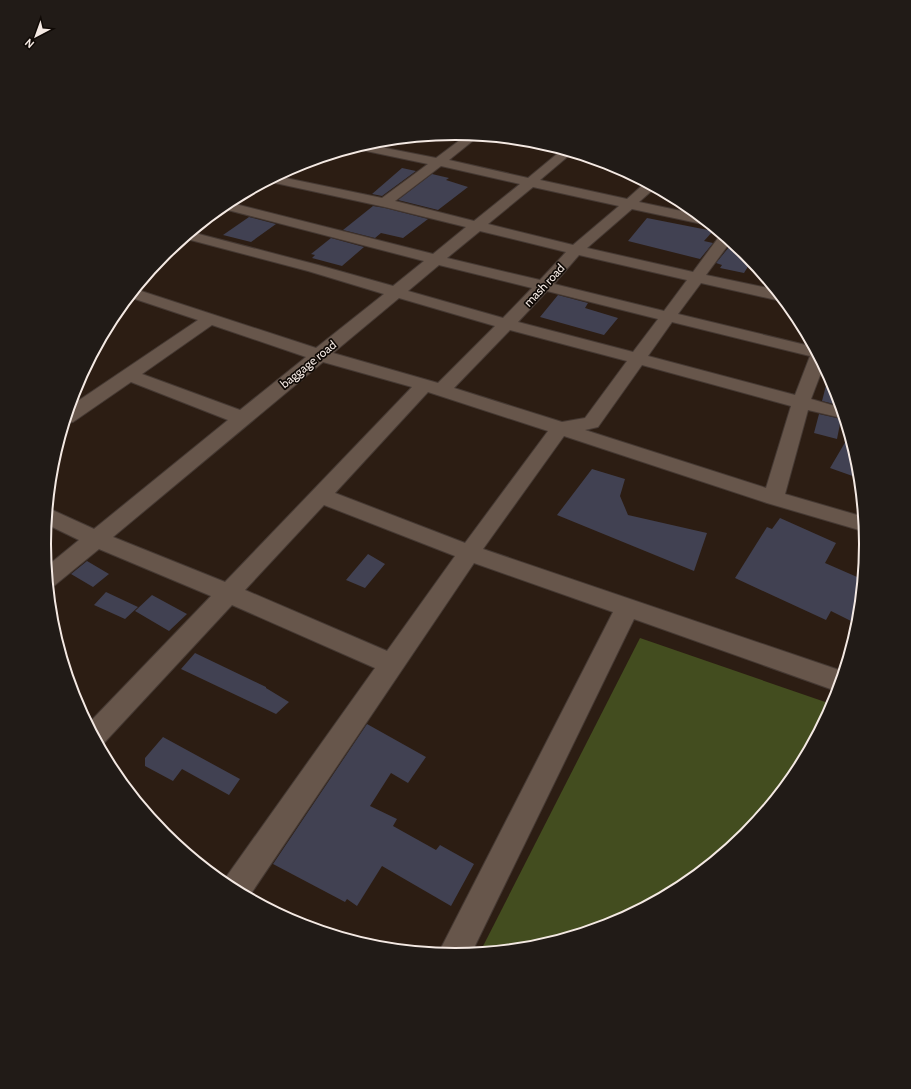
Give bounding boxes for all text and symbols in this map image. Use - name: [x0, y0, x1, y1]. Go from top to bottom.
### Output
- north arrow: [16, 16, 56, 56]
- text: N: [22, 36, 37, 51]
- street label: mash road: [520, 260, 568, 310]
- street label: baggage road: [277, 337, 339, 391]

